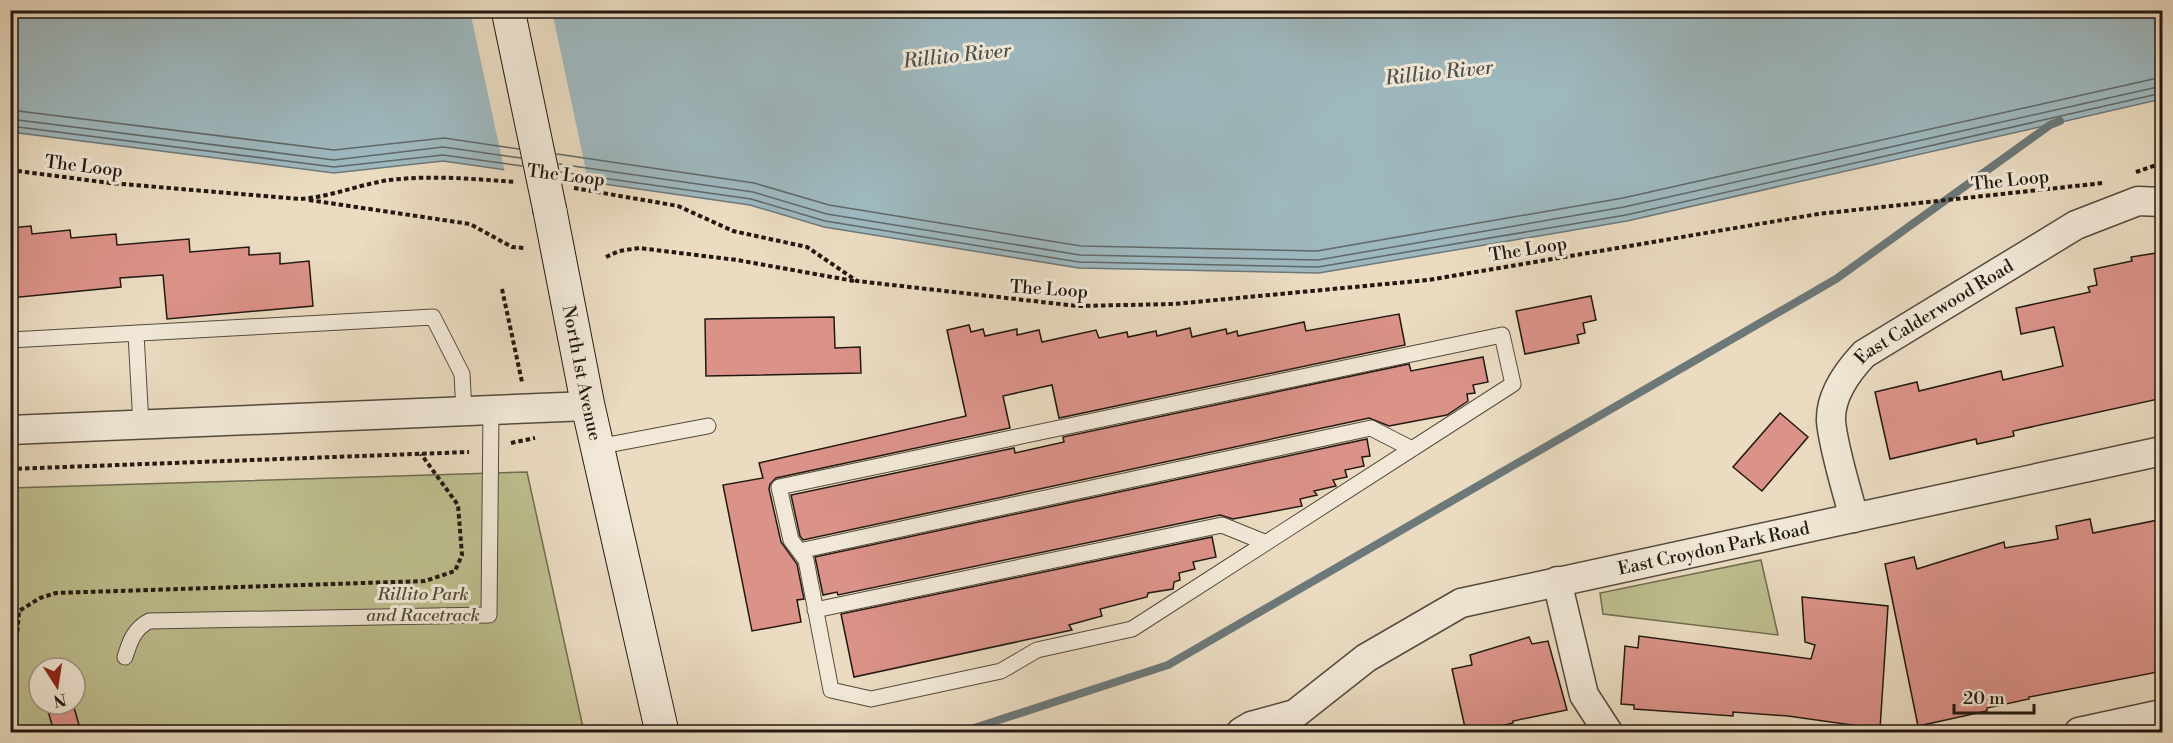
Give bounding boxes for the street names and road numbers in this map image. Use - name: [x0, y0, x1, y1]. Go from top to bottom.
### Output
- street label: The Loop: [44, 150, 124, 183]
- street label: The Loop: [526, 159, 606, 192]
- street label: The Loop: [1970, 165, 2050, 196]
- street label: The Loop: [1488, 232, 1569, 267]
- street label: East Calderwood Road: [1850, 254, 2019, 369]
- street label: The Loop: [1009, 275, 1089, 304]
- street label: North 1st Avenue: [557, 303, 607, 443]
- street label: East Croydon Park Road: [1616, 517, 1813, 581]

